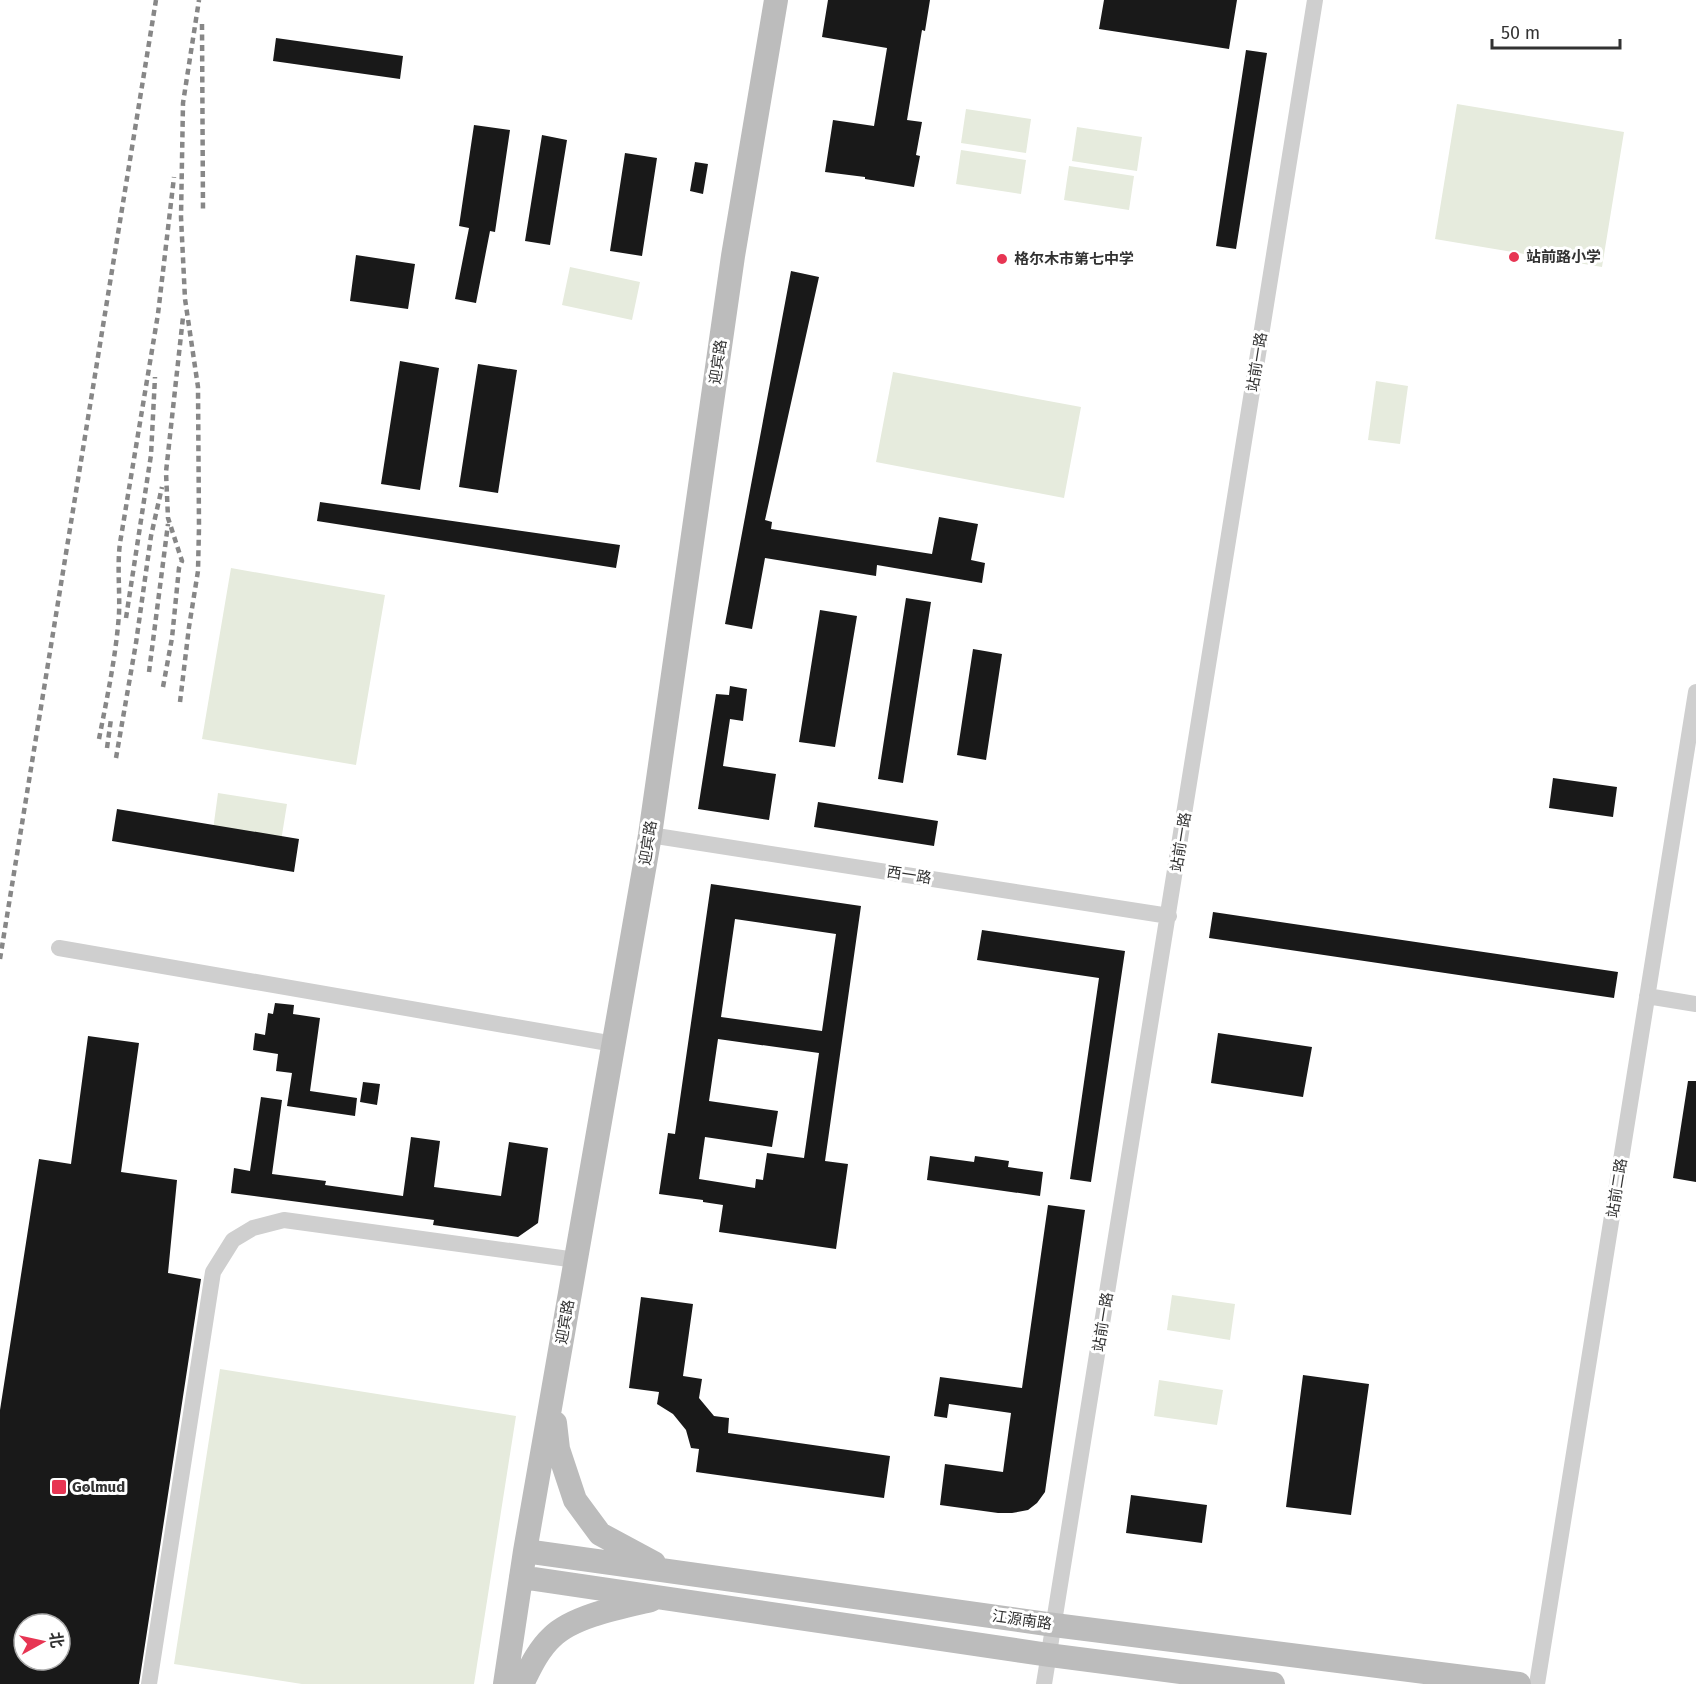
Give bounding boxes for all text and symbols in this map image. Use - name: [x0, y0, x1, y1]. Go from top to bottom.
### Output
- scale bar: [1492, 12, 1620, 50]
- text: 50 m: [1501, 22, 1540, 44]
- place label: 站前路小学: [1526, 248, 1601, 266]
- place label: 格尔木市第七中学: [1014, 250, 1134, 268]
- marker: 站前路小学: [1507, 250, 1521, 264]
- marker: 格尔木市第七中学: [995, 252, 1009, 266]
- street label: 站前一路: [1243, 331, 1271, 393]
- street label: 迎宾路: [706, 338, 730, 386]
- street label: 站前一路: [1167, 811, 1195, 873]
- street label: 迎宾路: [636, 819, 660, 867]
- street label: 西一路: [885, 863, 933, 887]
- street label: 站前二路: [1603, 1157, 1631, 1219]
- street label: 站前一路: [1089, 1291, 1117, 1353]
- street label: 迎宾路: [552, 1298, 578, 1346]
- marker: Golmud: [50, 1478, 68, 1496]
- place label: Golmud: [72, 1478, 125, 1496]
- street label: 江源南路: [991, 1607, 1053, 1633]
- north arrow: [12, 1612, 72, 1672]
- text: 北: [46, 1631, 67, 1649]

